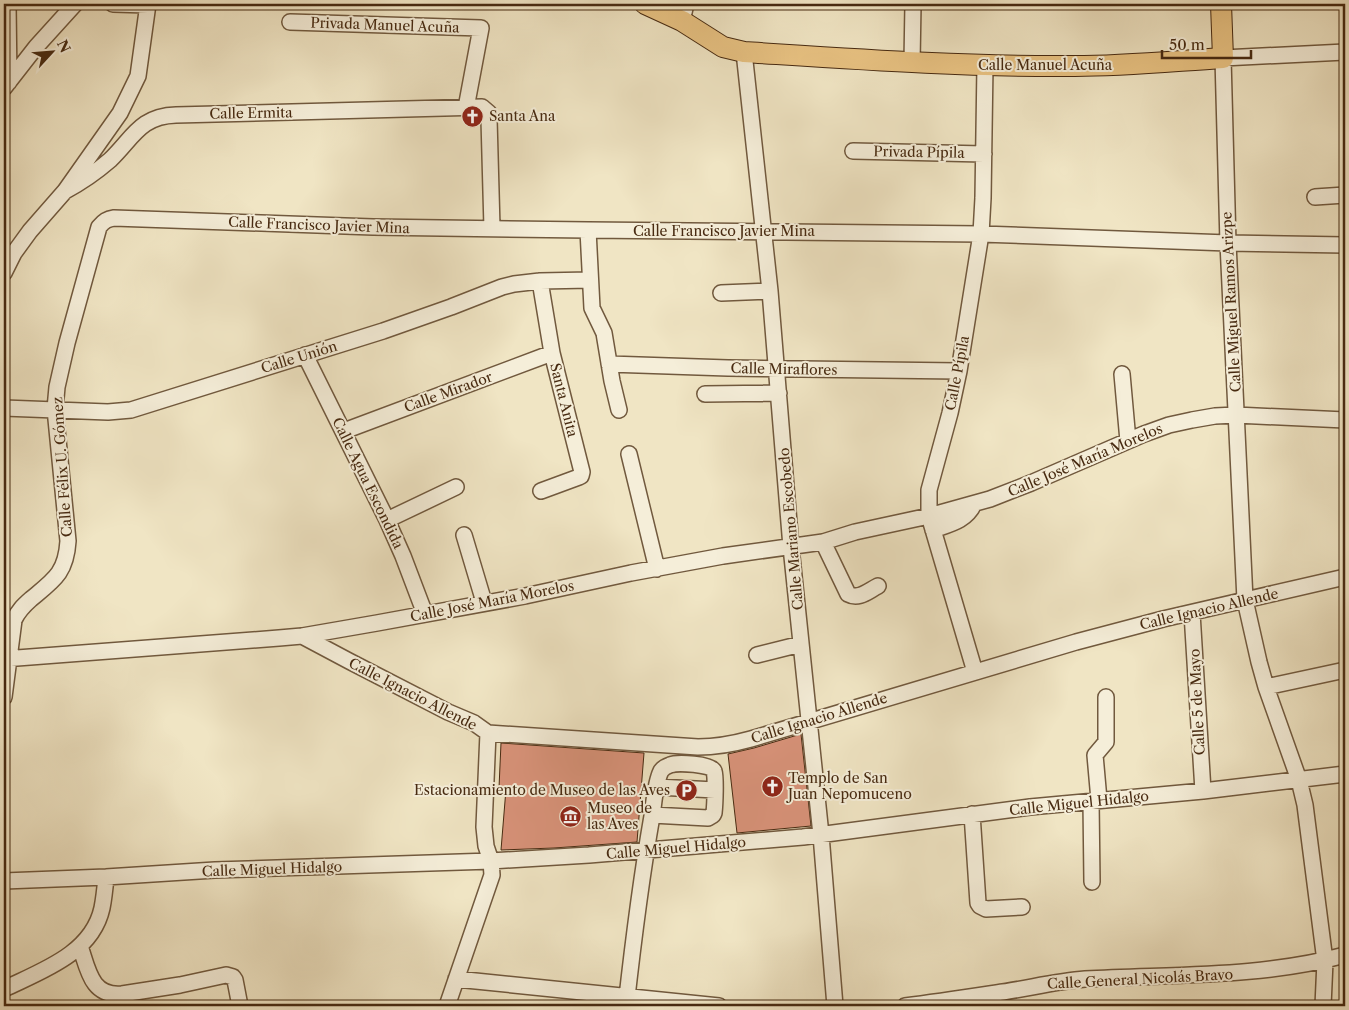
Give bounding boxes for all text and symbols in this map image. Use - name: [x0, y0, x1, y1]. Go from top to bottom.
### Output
- street label: Privada Manuel Acuña: [310, 13, 461, 37]
- north arrow: [28, 28, 78, 78]
- scale bar: [1162, 28, 1250, 60]
- text: 50 m: [1169, 35, 1205, 54]
- text: N: [53, 37, 74, 56]
- street label: Calle Manuel Acuña: [978, 56, 1113, 74]
- street label: Calle Ermita: [209, 103, 293, 123]
- church icon: Santa Ana: [461, 104, 485, 128]
- place label: Santa Ana: [489, 107, 556, 125]
- street label: Privada Pípila: [873, 142, 965, 162]
- street label: Calle Miguel Ramos Arizpe: [1217, 211, 1245, 393]
- street label: Calle Francisco Javier Mina: [228, 213, 411, 237]
- street label: Calle Francisco Javier Mina: [633, 222, 816, 240]
- street label: Calle Pípila: [941, 333, 973, 412]
- street label: Calle Unión: [259, 337, 340, 377]
- street label: Calle Miraflores: [730, 359, 838, 379]
- street label: Santa Anita: [546, 361, 582, 439]
- street label: Calle Mirador: [401, 368, 495, 416]
- street label: Calle Félix U. Gómez: [48, 396, 76, 538]
- street label: Calle Agua Escondida: [328, 414, 408, 552]
- street label: Calle José María Morelos: [1005, 419, 1165, 501]
- street label: Calle Mariano Escobedo: [775, 447, 807, 611]
- street label: Calle José María Morelos: [409, 576, 575, 626]
- street label: Calle Ignacio Allende: [1138, 584, 1280, 634]
- street label: Calle 5 de Mayo: [1185, 648, 1209, 756]
- street label: Calle Ignacio Allende: [346, 654, 480, 734]
- street label: Calle Ignacio Allende: [749, 689, 890, 747]
- place label: Templo de San Juan Nepomuceno: [786, 769, 912, 803]
- church icon: Templo de San Juan Nepomuceno: [760, 774, 784, 798]
- parking icon: Estacionamiento de Museo de las Aves: [674, 778, 698, 802]
- place label: Estacionamiento de Museo de las Aves: [414, 781, 670, 799]
- street label: Calle Miguel Hidalgo: [1008, 787, 1150, 819]
- place label: Museo de las Aves: [587, 799, 652, 833]
- museum icon: Museo de las Aves: [559, 804, 583, 828]
- street label: Calle Miguel Hidalgo: [605, 833, 747, 863]
- street label: Calle Miguel Hidalgo: [202, 858, 342, 880]
- street label: Calle General Nicolás Bravo: [1047, 965, 1233, 993]

